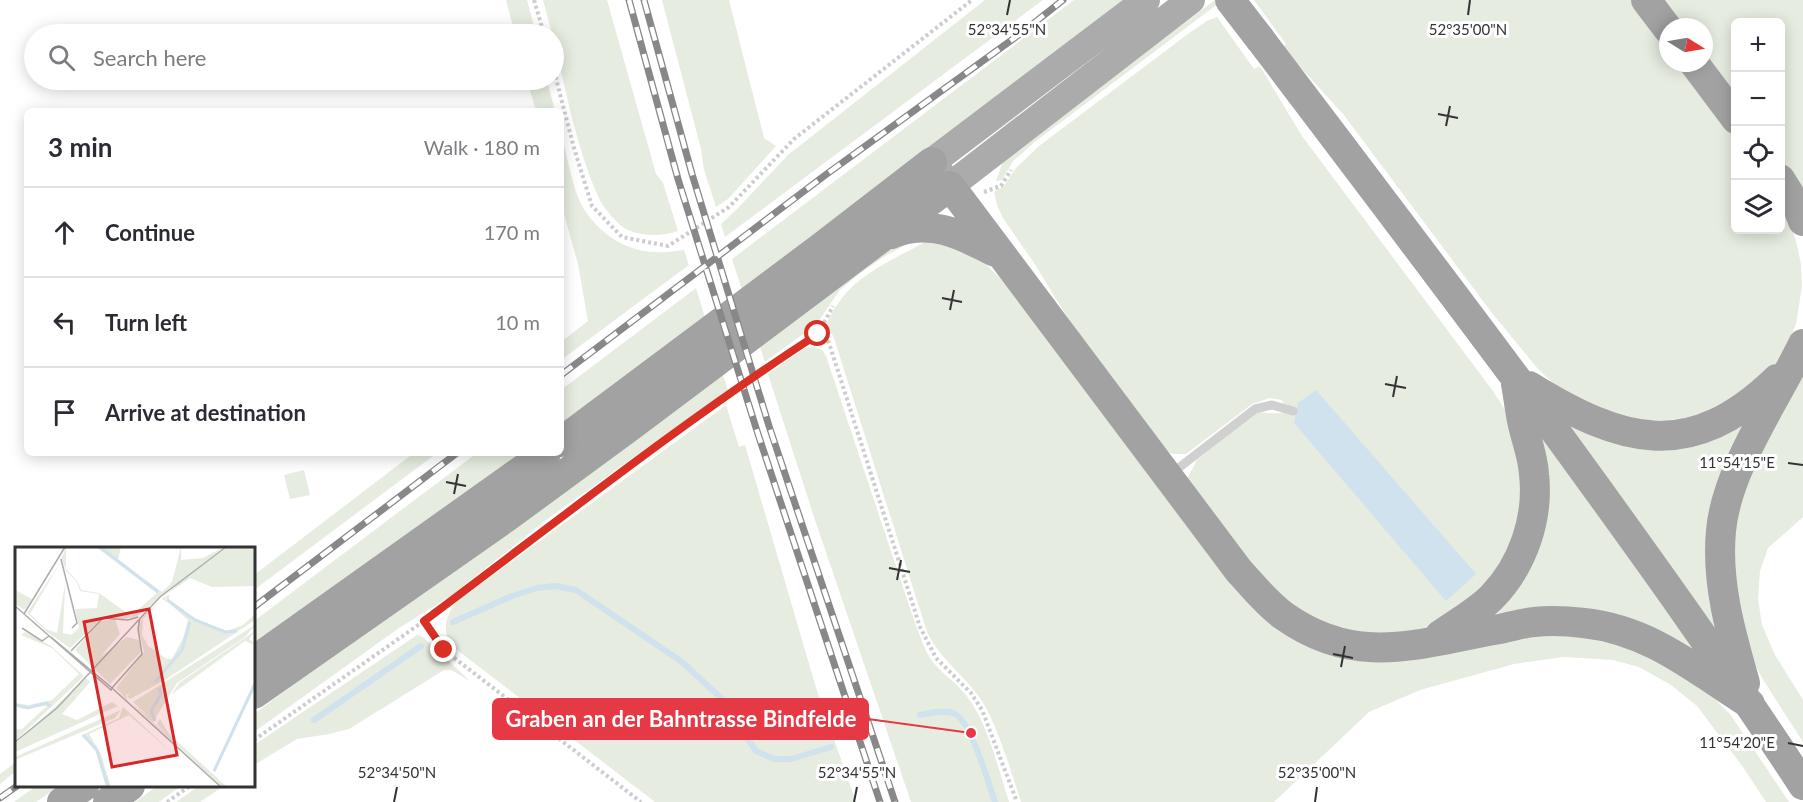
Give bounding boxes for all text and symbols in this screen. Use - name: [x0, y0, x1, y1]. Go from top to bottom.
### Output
- north arrow: [1659, 18, 1713, 72]
- map controls: [1731, 18, 1785, 234]
- button: +: [1731, 18, 1785, 72]
- text: 52°34'55"N: [968, 20, 1046, 38]
- text: 52°35'00"N: [1429, 20, 1507, 38]
- search box: [24, 24, 564, 90]
- icon: search: [45, 41, 78, 74]
- text: Search here: [93, 44, 206, 71]
- button: −: [1731, 72, 1785, 126]
- button: locate: [1731, 126, 1785, 180]
- text: 3 min: [48, 131, 112, 163]
- text: Walk · 180 m: [424, 135, 540, 159]
- button: layers: [1731, 180, 1785, 234]
- icon: ahead: [48, 216, 81, 249]
- text: Continue: [105, 219, 195, 246]
- text: 170 m: [484, 220, 540, 244]
- icon: left: [48, 306, 81, 339]
- text: Turn left: [105, 309, 187, 336]
- text: 10 m: [495, 310, 540, 334]
- route start: [804, 320, 830, 346]
- icon: arrive: [48, 396, 81, 429]
- text: Arrive at destination: [105, 399, 306, 426]
- text: 11°54'15"E: [1699, 453, 1775, 471]
- inset map: [15, 547, 255, 787]
- route end: [430, 636, 456, 662]
- callout: Graben an der Bahntrasse Bindfelde: [493, 699, 868, 739]
- text: Graben an der Bahntrasse Bindfelde: [505, 705, 857, 732]
- text: 11°54'20"E: [1699, 733, 1775, 751]
- text: 52°34'50"N: [358, 763, 436, 781]
- text: 52°34'55"N: [818, 763, 896, 781]
- text: 52°35'00"N: [1278, 763, 1356, 781]

